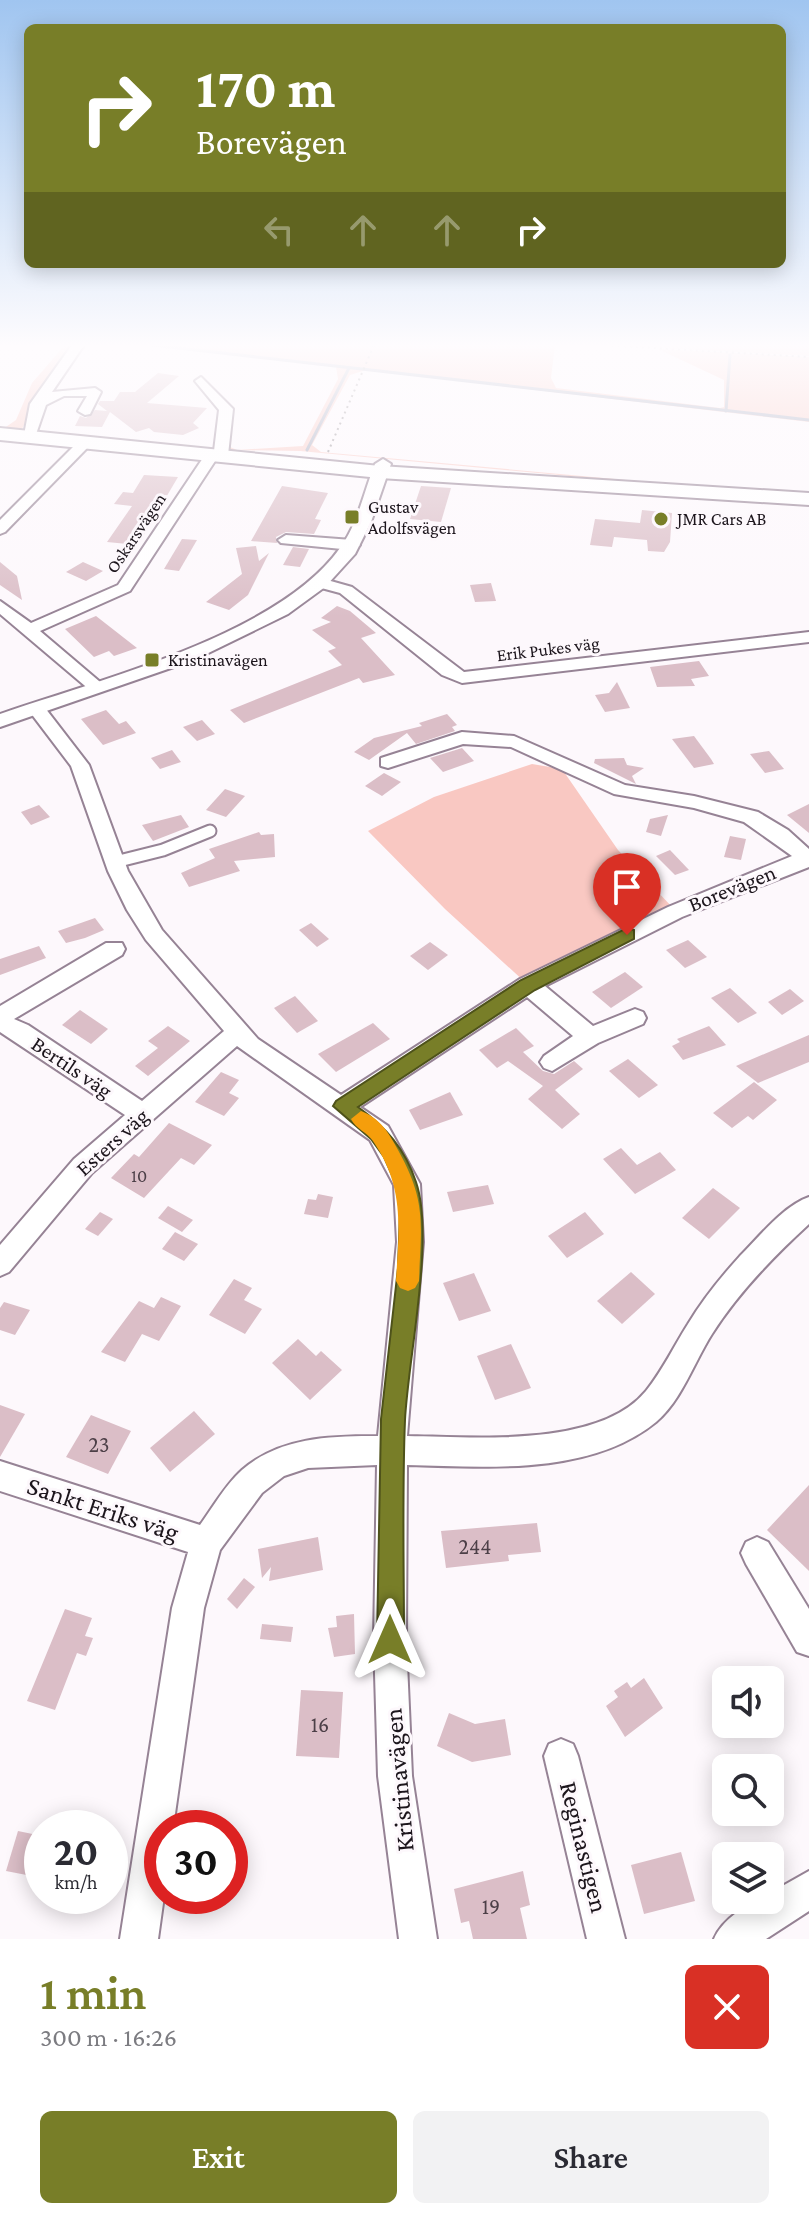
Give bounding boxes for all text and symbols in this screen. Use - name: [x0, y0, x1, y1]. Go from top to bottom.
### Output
- icon: right: [64, 56, 168, 160]
- text: 170 m: [196, 57, 335, 119]
- text: Borevägen: [196, 122, 347, 162]
- icon: left: [257, 208, 301, 252]
- icon: ahead: [341, 208, 385, 252]
- icon: ahead: [425, 208, 469, 252]
- icon: right: [509, 208, 553, 252]
- street label: Oskarsvägen: [102, 489, 170, 577]
- place label: Gustav Adolfsvägen: [368, 497, 457, 538]
- marker: Gustav Adolfsvägen: [343, 508, 361, 526]
- place label: JMR Cars AB: [675, 509, 767, 529]
- marker: JMR Cars AB: [652, 510, 670, 528]
- street label: Erik Pukes väg: [495, 633, 601, 665]
- place label: Kristinavägen: [168, 650, 268, 670]
- marker: Kristinavägen: [143, 651, 161, 669]
- pin: [593, 853, 661, 935]
- street label: Borevägen: [685, 859, 780, 917]
- icon: arrive: [605, 865, 649, 909]
- street label: Bertils väg: [27, 1031, 117, 1103]
- street label: Esters väg: [71, 1103, 154, 1181]
- house number: 10: [131, 1166, 147, 1186]
- house number: 23: [89, 1432, 109, 1457]
- street label: Sankt Eriks väg: [23, 1471, 183, 1547]
- house number: 244: [459, 1534, 491, 1559]
- position arrow: [348, 1598, 432, 1682]
- map controls: [712, 1666, 784, 1914]
- button: sound: [712, 1666, 784, 1738]
- street label: Kristinavägen: [378, 1707, 420, 1853]
- house number: 16: [311, 1712, 329, 1737]
- button: search: [712, 1754, 784, 1826]
- street label: Reginastigen: [554, 1778, 614, 1916]
- speed limit sign: 30: [144, 1810, 248, 1914]
- text: 20: [54, 1829, 98, 1874]
- button: layers: [712, 1842, 784, 1914]
- text: km/h: [54, 1871, 98, 1893]
- house number: 19: [482, 1894, 500, 1919]
- button: close: [685, 1965, 769, 2049]
- text: 1 min: [40, 1966, 147, 2019]
- text: 300 m · 16:26: [40, 2023, 177, 2052]
- button: Exit: [40, 2111, 397, 2203]
- button: Share: [413, 2111, 769, 2203]

